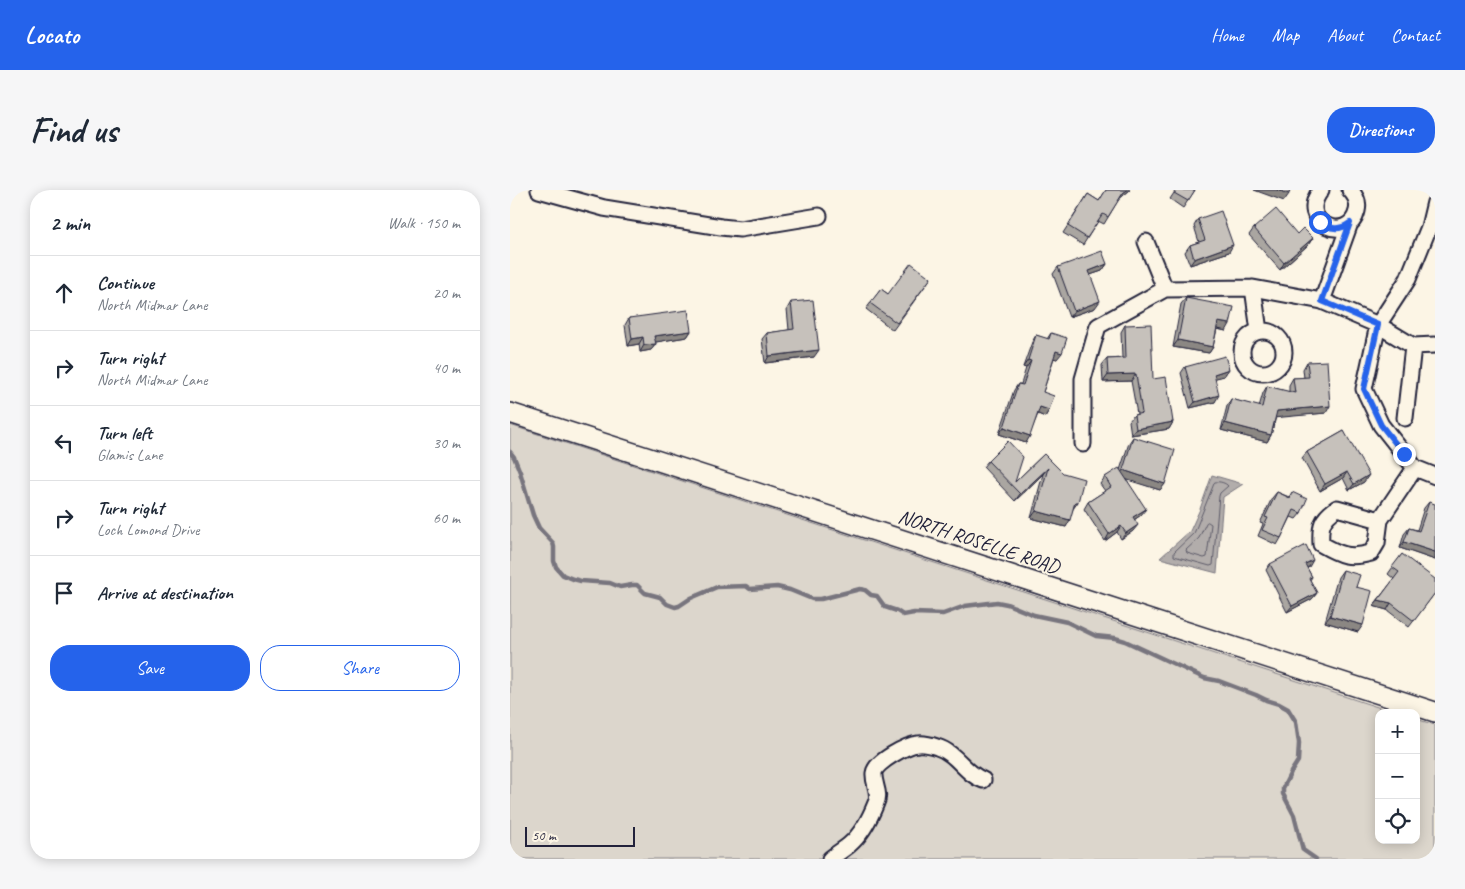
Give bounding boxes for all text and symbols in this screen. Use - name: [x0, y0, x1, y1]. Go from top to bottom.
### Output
- text: Locato: [25, 20, 79, 50]
- text: Home: [1211, 24, 1244, 46]
- text: Map: [1272, 24, 1299, 46]
- text: About: [1327, 24, 1363, 46]
- text: Contact: [1391, 24, 1440, 46]
- button: Directions: [1327, 107, 1435, 153]
- text: Find us: [30, 108, 117, 153]
- text: 2 min: [50, 210, 90, 236]
- route start: [1309, 211, 1332, 234]
- text: Walk · 150 m: [388, 213, 460, 233]
- text: Continue: [97, 271, 154, 295]
- icon: ahead: [50, 279, 78, 307]
- text: 20 m: [433, 283, 460, 303]
- text: North Midmar Lane: [97, 295, 207, 315]
- text: Turn right: [97, 346, 164, 370]
- icon: right: [50, 354, 78, 382]
- text: 40 m: [433, 358, 460, 378]
- text: North Midmar Lane: [97, 370, 207, 390]
- text: Turn left: [97, 421, 152, 445]
- icon: left: [50, 429, 78, 457]
- text: 30 m: [433, 433, 460, 453]
- route end: [1393, 443, 1416, 466]
- text: Glamis Lane: [97, 445, 163, 465]
- text: Turn right: [97, 496, 164, 520]
- icon: right: [50, 504, 78, 532]
- street label: NORTH ROSELLE ROAD: [895, 504, 1064, 580]
- text: 60 m: [433, 508, 460, 528]
- text: Loch Lomond Drive: [97, 520, 199, 540]
- icon: arrive: [50, 579, 78, 607]
- text: Arrive at destination: [97, 581, 233, 605]
- button: Save: [50, 645, 250, 691]
- button: Share: [260, 645, 460, 691]
- map controls: [1375, 709, 1420, 844]
- button: +: [1375, 709, 1420, 754]
- button: −: [1375, 754, 1420, 799]
- button: locate: [1375, 799, 1420, 844]
- scale bar: [525, 824, 635, 847]
- text: 50 m: [532, 827, 556, 844]

